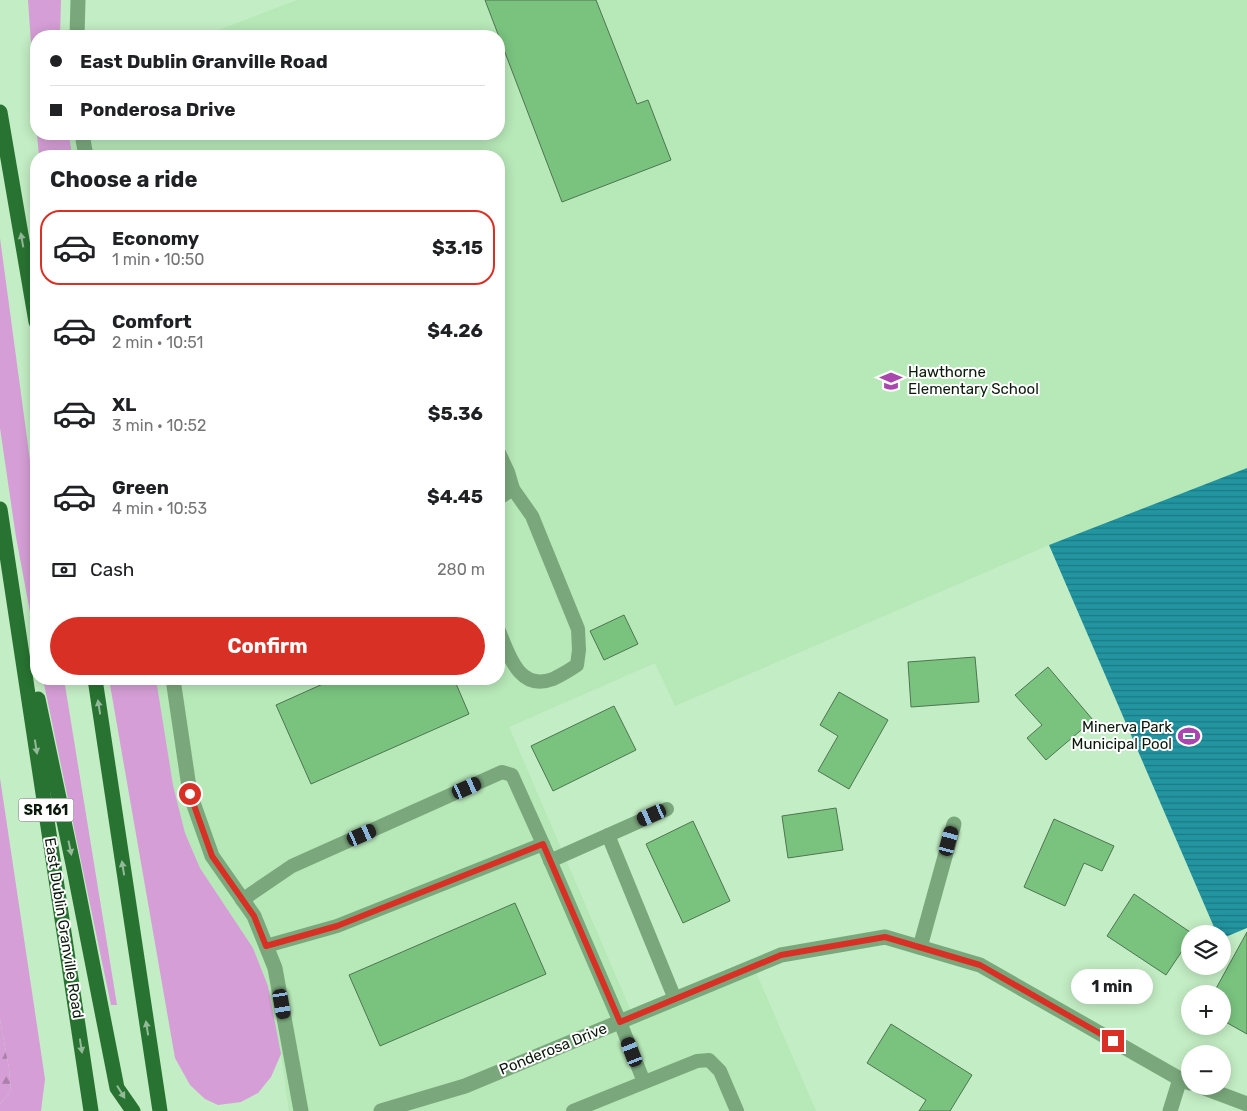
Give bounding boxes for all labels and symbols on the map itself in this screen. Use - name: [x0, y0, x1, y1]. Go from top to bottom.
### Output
- one-way arrow: [18, 231, 26, 247]
- place label: Hawthorne Elementary School: [908, 363, 1039, 398]
- school or university icon: Hawthorne Elementary School: [878, 368, 904, 394]
- one-way arrow: [94, 698, 102, 714]
- place label: Minerva Park Municipal Pool: [1071, 718, 1172, 753]
- sports icon: Minerva Park Municipal Pool: [1176, 723, 1202, 749]
- one-way arrow: [32, 739, 40, 755]
- car: [450, 775, 483, 801]
- route start: [179, 783, 201, 805]
- road number: SR 161: [18, 798, 74, 822]
- car: [635, 802, 668, 828]
- car: [345, 822, 378, 848]
- car: [937, 825, 960, 857]
- street label: East Dublin Granville Road: [41, 836, 87, 1020]
- one-way arrow: [66, 840, 74, 856]
- one-way arrow: [119, 859, 127, 875]
- callout: 1 min: [1072, 968, 1154, 1004]
- car: [272, 988, 291, 1020]
- street label: Ponderosa Drive: [497, 1019, 609, 1079]
- one-way arrow: [143, 1020, 151, 1036]
- route end: [1102, 1030, 1124, 1052]
- car: [619, 1035, 644, 1069]
- one-way arrow: [78, 1039, 86, 1055]
- one-way arrow: [116, 1086, 125, 1099]

